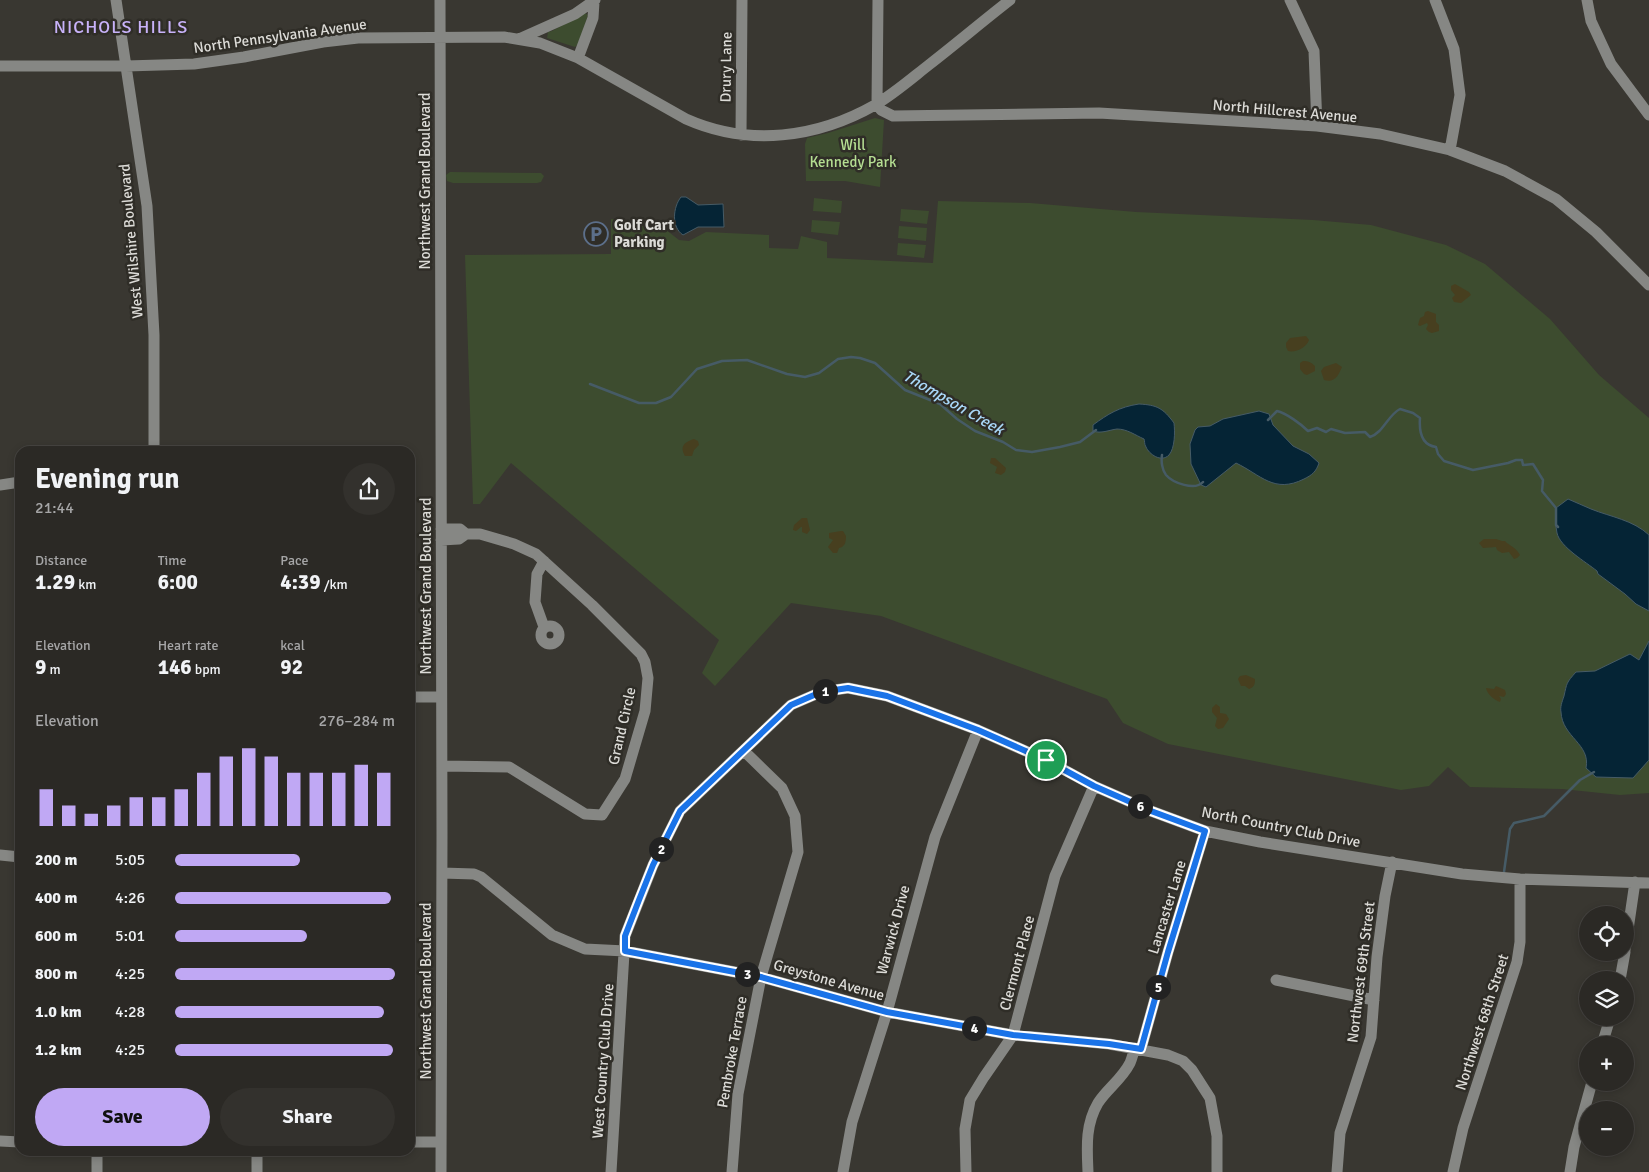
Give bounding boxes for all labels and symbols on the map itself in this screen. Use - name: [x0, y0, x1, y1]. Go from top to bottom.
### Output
- street label: North Pennsylvania Avenue: [192, 15, 368, 57]
- district label: NICHOLS HILLS: [54, 16, 188, 38]
- street label: Drury Lane: [716, 32, 736, 102]
- street label: Northwest Grand Boulevard: [416, 93, 434, 269]
- street label: North Hillcrest Avenue: [1212, 96, 1358, 126]
- park label: Will Kennedy Park: [809, 136, 897, 171]
- street label: West Wilshire Boulevard: [115, 163, 147, 319]
- place label: Golf Cart Parking: [614, 216, 674, 251]
- parking icon: Golf Cart Parking: [583, 221, 609, 247]
- water label: Thompson Creek: [900, 366, 1009, 441]
- street label: Northwest Grand Boulevard: [417, 498, 435, 674]
- pin: 1: [812, 678, 838, 704]
- street label: Grand Circle: [604, 685, 640, 767]
- pin: [1025, 739, 1067, 781]
- pin: 6: [1128, 794, 1152, 818]
- street label: North Country Club Drive: [1200, 803, 1362, 851]
- pin: 2: [648, 836, 674, 862]
- street label: Lancaster Lane: [1144, 858, 1190, 956]
- street label: Warwick Drive: [872, 883, 914, 977]
- street label: Northwest 69th Street: [1343, 900, 1379, 1044]
- street label: Northwest Grand Boulevard: [417, 903, 435, 1079]
- street label: Clermont Place: [996, 913, 1038, 1013]
- street label: Northwest 68th Street: [1451, 952, 1513, 1092]
- street label: Greystone Avenue: [771, 956, 887, 1004]
- pin: 3: [734, 962, 760, 986]
- pin: 5: [1146, 974, 1170, 1000]
- street label: West Country Club Drive: [589, 983, 617, 1139]
- street label: Pembroke Terrace: [713, 995, 751, 1109]
- pin: 4: [962, 1016, 986, 1040]

